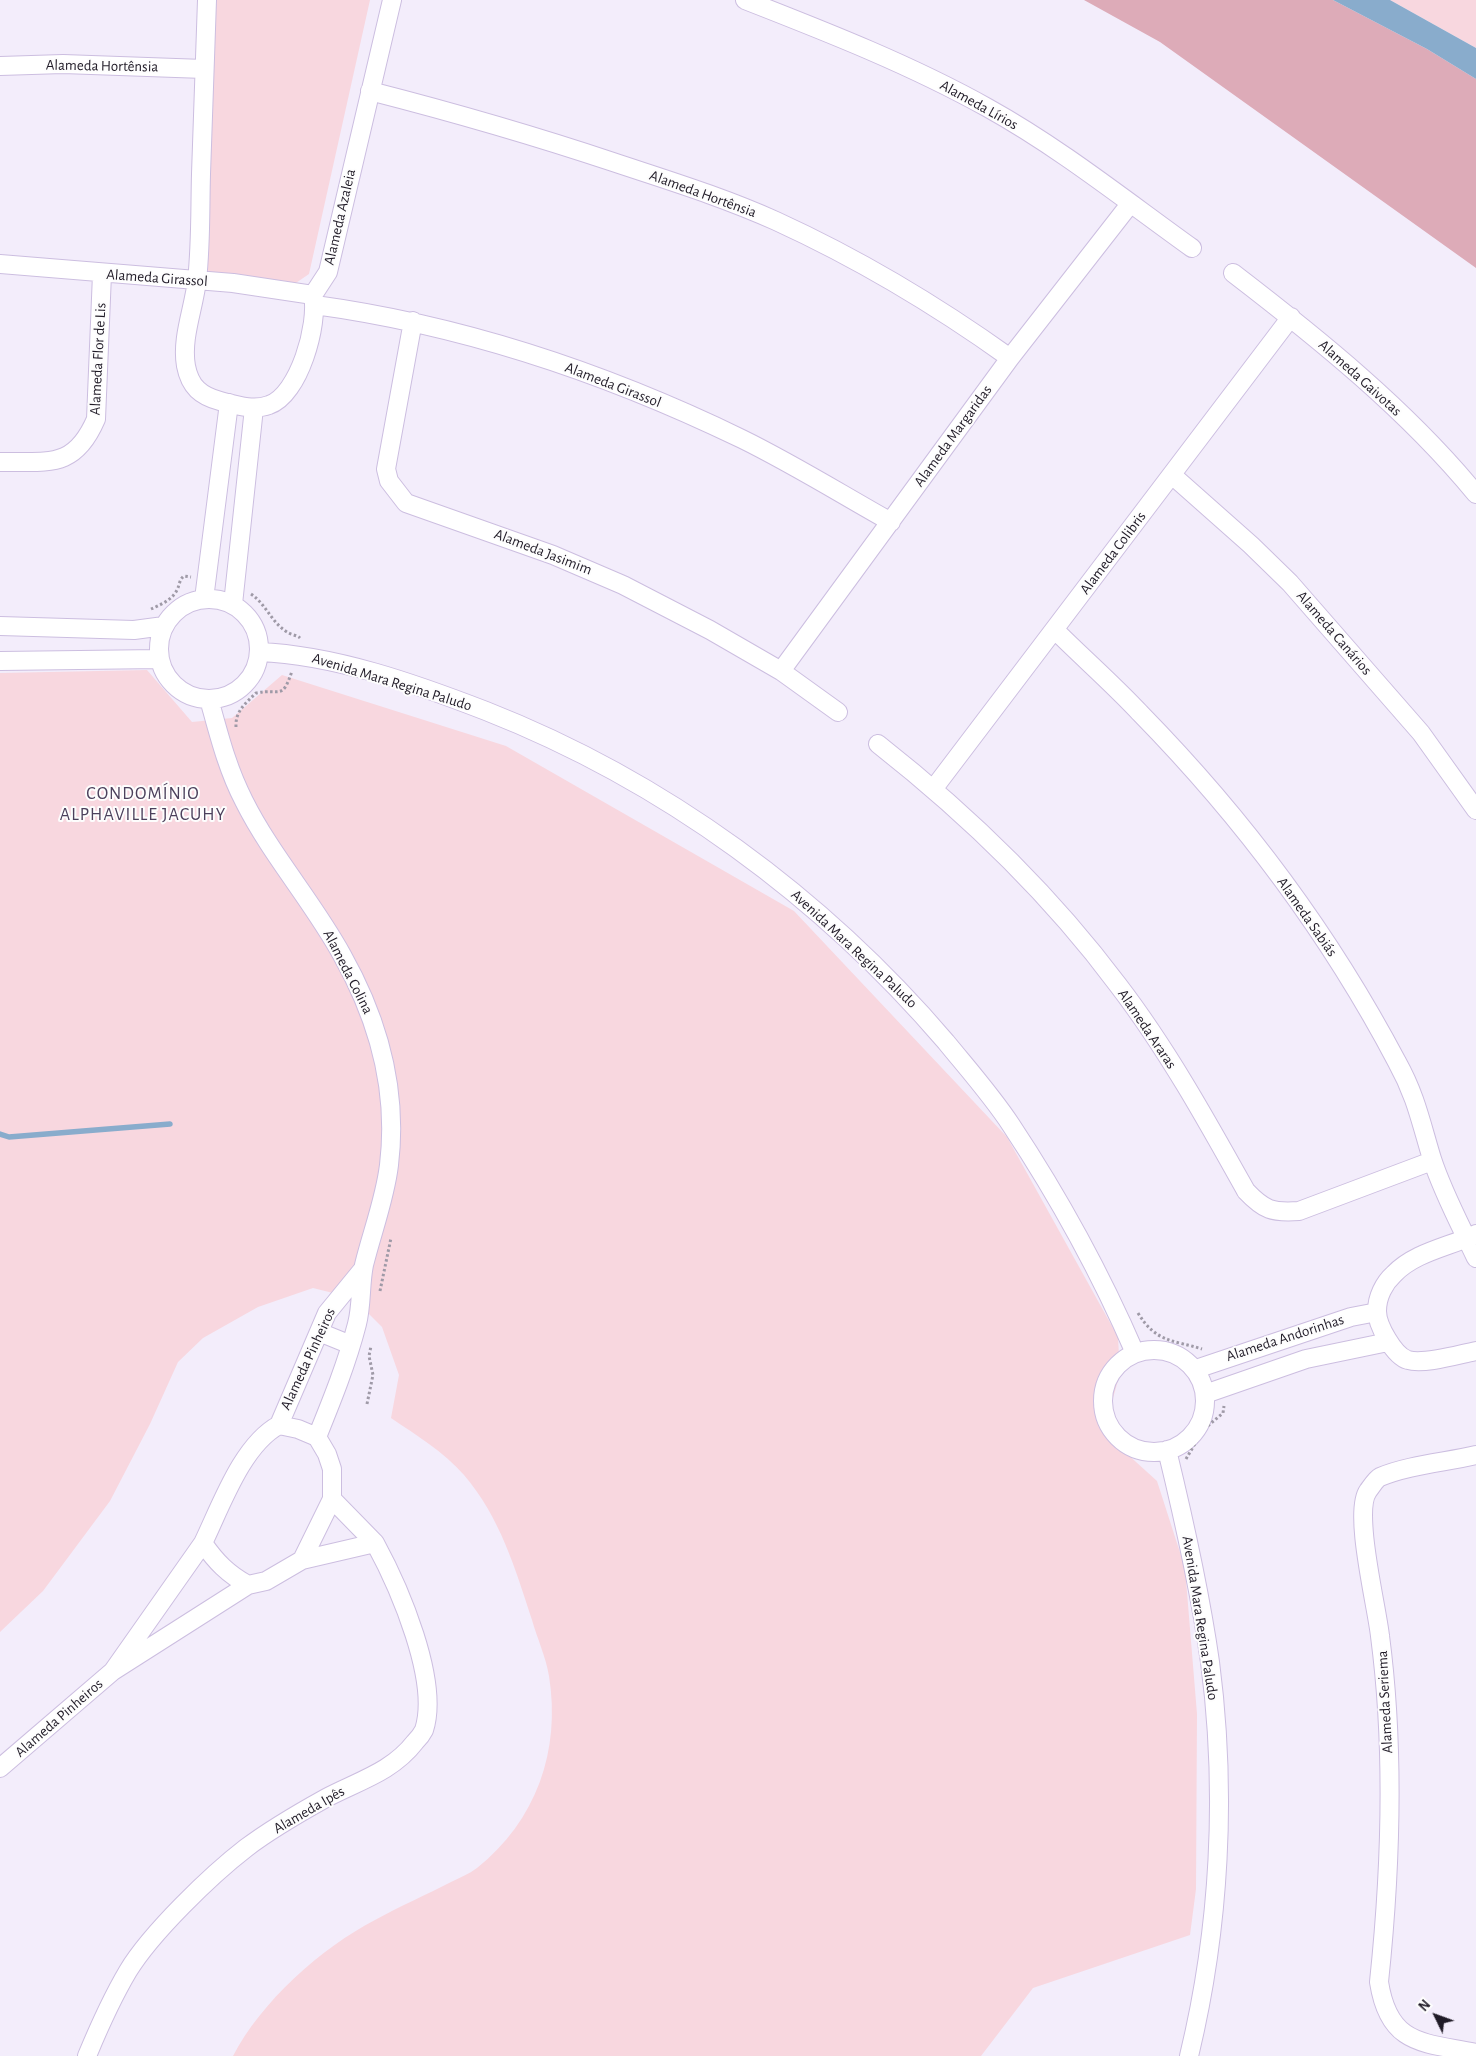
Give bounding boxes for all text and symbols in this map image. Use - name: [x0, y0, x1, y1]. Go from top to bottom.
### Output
- street label: Alameda Hortênsia: [46, 56, 158, 76]
- street label: Alameda Lírios: [937, 76, 1021, 134]
- street label: Alameda Hortênsia: [647, 166, 759, 222]
- street label: Alameda Azaleia: [320, 167, 360, 267]
- street label: Alameda Girassol: [106, 265, 208, 291]
- street label: Alameda Flor de Lis: [86, 302, 110, 416]
- street label: Alameda Gaivotas: [1315, 336, 1405, 420]
- street label: Alameda Girassol: [562, 358, 664, 412]
- street label: Alameda Margaridas: [910, 382, 996, 490]
- street label: Alameda Colibris: [1076, 508, 1150, 598]
- street label: Alameda Jasimim: [492, 525, 594, 579]
- street label: Alameda Canários: [1293, 587, 1375, 679]
- street label: Avenida Mara Regina Paludo: [310, 649, 474, 715]
- district label: CONDOMÍNIO ALPHAVILLE JACUHY: [58, 783, 228, 826]
- street label: Alameda Sabiás: [1273, 874, 1341, 960]
- street label: Avenida Mara Regina Paludo: [787, 886, 921, 1012]
- street label: Alameda Colina: [319, 927, 377, 1017]
- street label: Alameda Araras: [1114, 986, 1180, 1072]
- street label: Alameda Pinheiros: [276, 1305, 340, 1413]
- street label: Alameda Andorinhas: [1224, 1310, 1346, 1366]
- street label: Avenida Mara Regina Paludo: [1178, 1535, 1222, 1701]
- street label: Alameda Seriema: [1373, 1650, 1397, 1754]
- street label: Alameda Pinheiros: [11, 1675, 107, 1761]
- street label: Alameda Ipês: [270, 1782, 348, 1838]
- north arrow: [1411, 1991, 1461, 2041]
- text: N: [1416, 1998, 1433, 2014]

